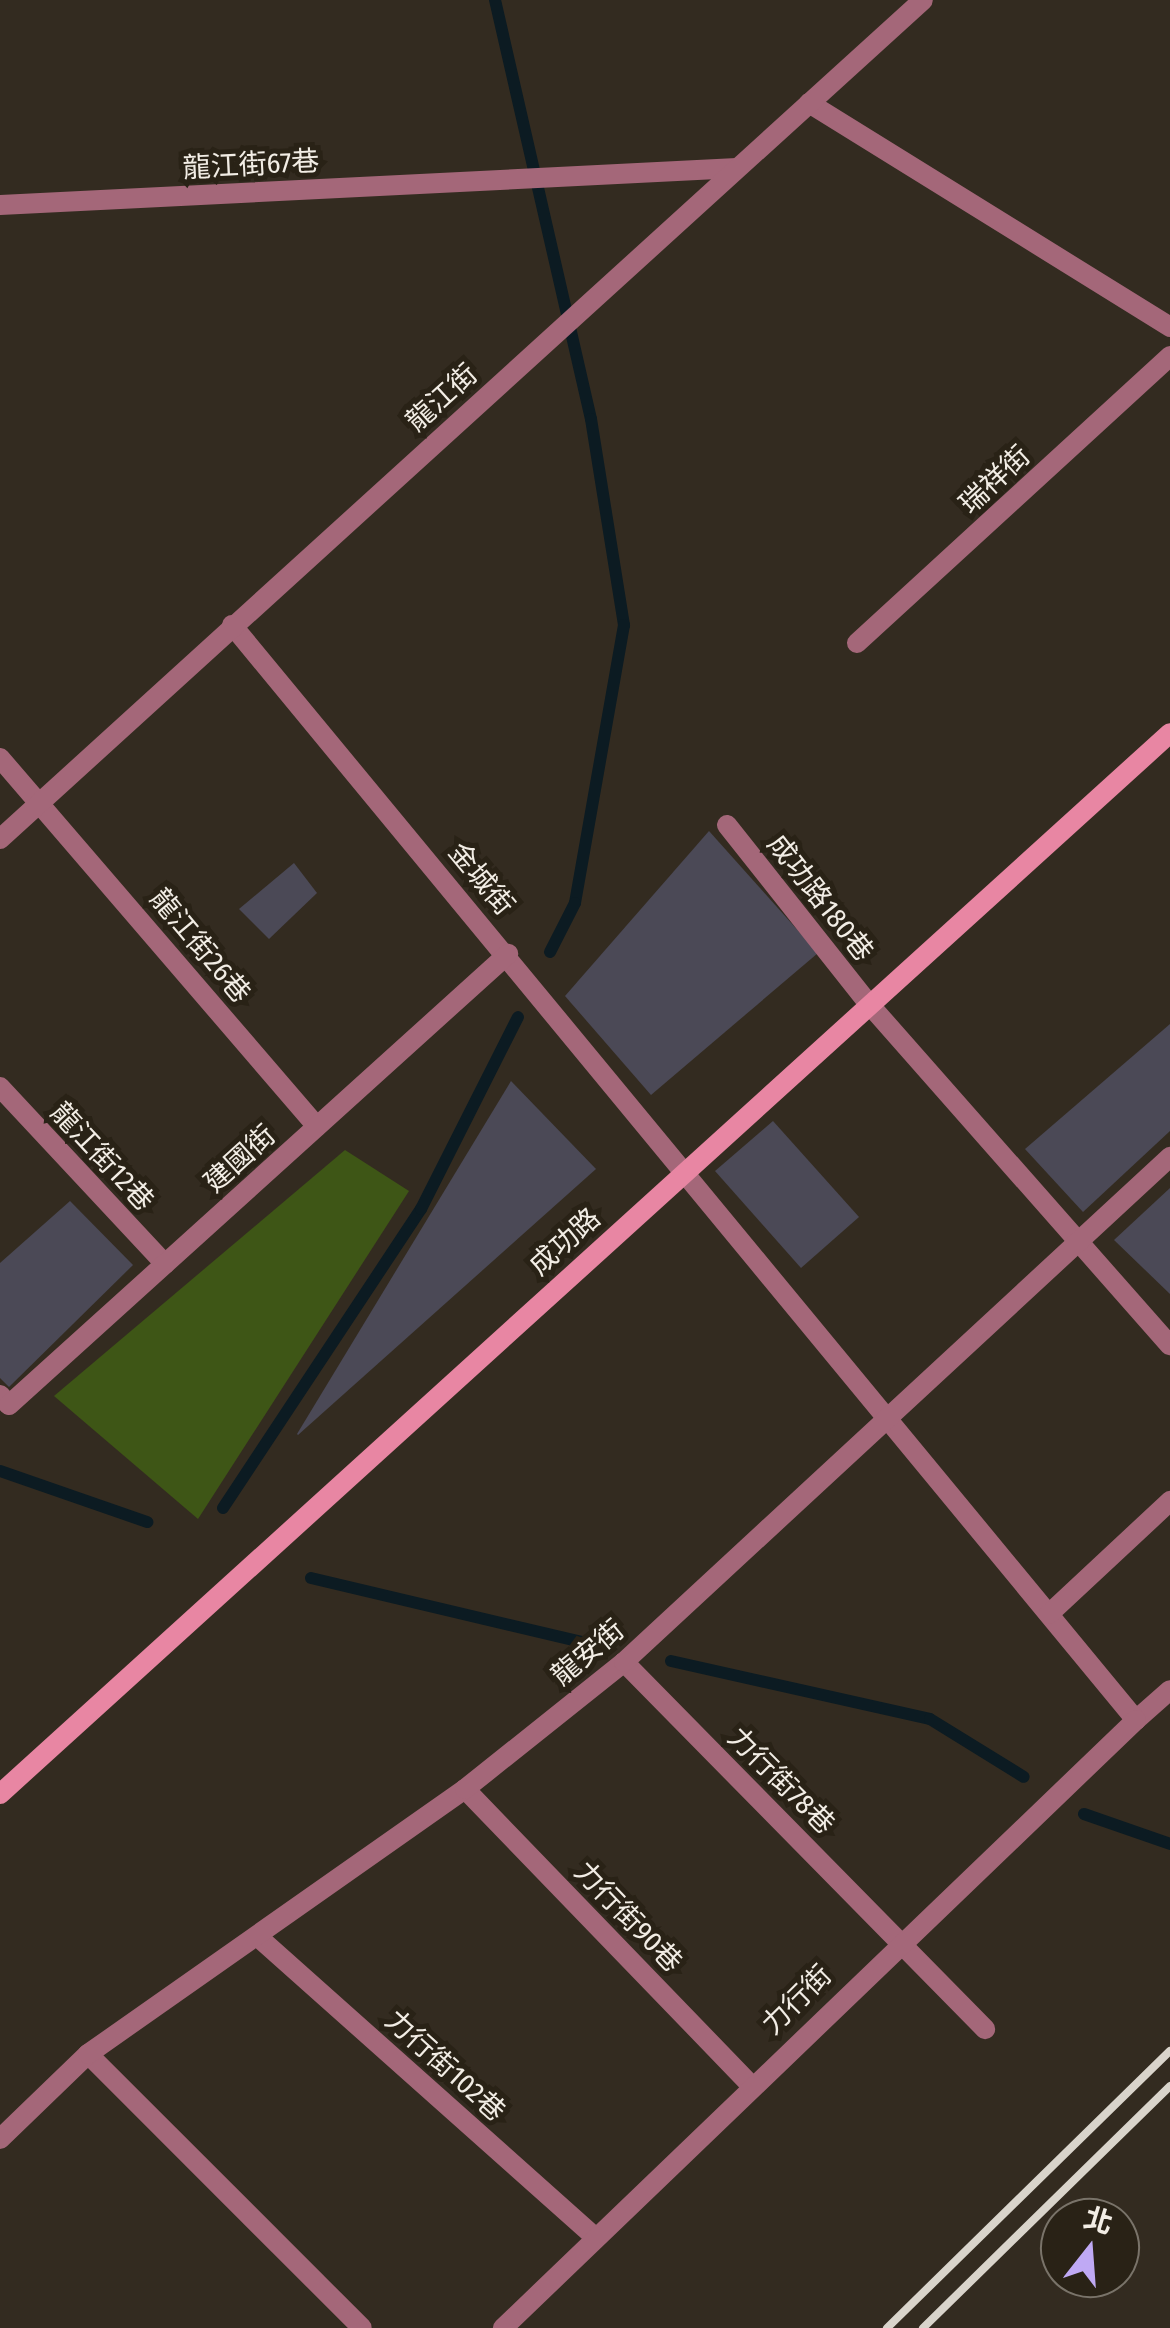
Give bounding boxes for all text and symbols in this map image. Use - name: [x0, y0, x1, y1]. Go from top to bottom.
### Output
- street label: 龍江街67巷: [182, 145, 320, 185]
- street label: 龍江街: [400, 357, 484, 439]
- street label: 瑞祥街: [953, 439, 1037, 521]
- street label: 成功路180巷: [760, 828, 880, 968]
- street label: 金城街: [441, 836, 521, 922]
- street label: 龍江街26巷: [143, 882, 257, 1010]
- street label: 龍江街12巷: [44, 1096, 160, 1218]
- street label: 建國街: [198, 1118, 282, 1200]
- street label: 成功路: [523, 1201, 607, 1283]
- street label: 龍安街: [545, 1613, 631, 1693]
- street label: 力行街78巷: [721, 1721, 841, 1841]
- street label: 力行街90巷: [567, 1855, 689, 1979]
- street label: 力行街: [755, 1958, 839, 2042]
- street label: 力行街102巷: [378, 2003, 512, 2129]
- north arrow: [1040, 2198, 1140, 2298]
- text: 北: [1080, 2201, 1117, 2241]

